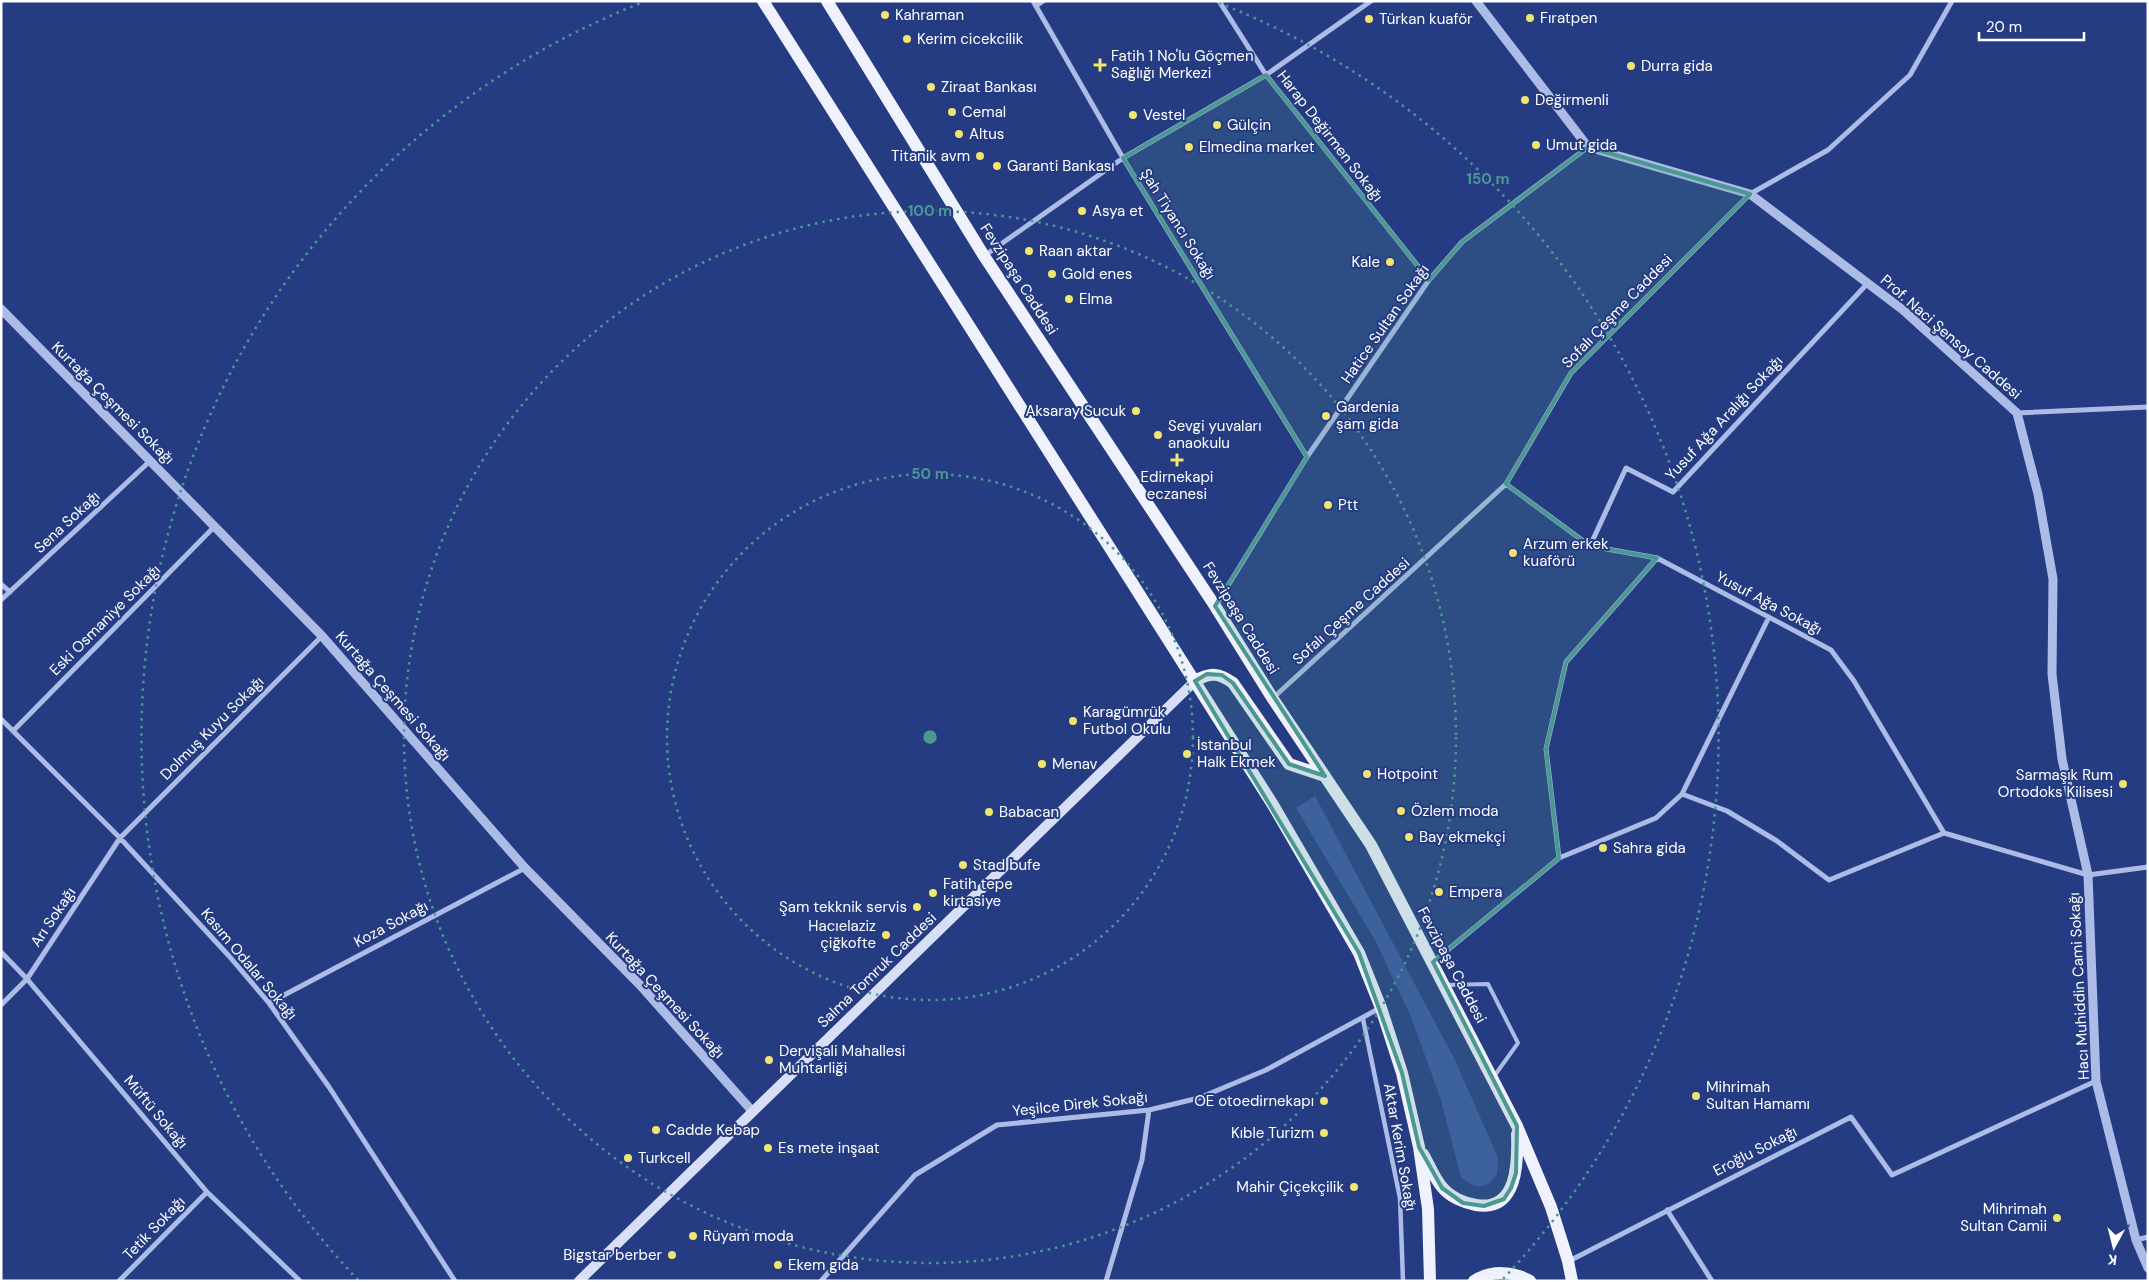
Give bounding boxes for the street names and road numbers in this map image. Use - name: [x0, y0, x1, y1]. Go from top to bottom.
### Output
- street label: Harap Değirmen Sokağı: [1272, 66, 1388, 206]
- street label: Şah Tiyancı Sokağı: [1136, 165, 1220, 283]
- street label: Fevzipaşa Caddesi: [976, 219, 1062, 339]
- street label: Sofalı Çeşme Caddesi: [1557, 250, 1677, 372]
- street label: Hatice Sultan Sokağı: [1336, 261, 1434, 387]
- street label: Prof. Naci Şensoy Caddesi: [1876, 270, 2026, 404]
- street label: Kurtağa Çeşmesi Sokağı: [47, 337, 179, 469]
- street label: Yusuf Ağa Aralığı Sokağı: [1661, 351, 1787, 485]
- street label: Sena Sokağı: [30, 486, 104, 558]
- street label: Sofalı Çeşme Caddesi: [1288, 553, 1414, 669]
- street label: Fevzipaşa Caddesi: [1198, 558, 1284, 678]
- street label: Eski Osmaniye Sokağı: [45, 560, 165, 680]
- street label: Yusuf Ağa Sokağı: [1712, 567, 1826, 639]
- street label: Kurtağa Çeşmesi Sokağı: [331, 627, 455, 765]
- street label: Dolmuş Kuyu Sokağı: [156, 672, 268, 784]
- street label: Arı Sokağı: [26, 883, 80, 951]
- street label: Hacı Muhiddin Cami Sokağı: [2064, 892, 2094, 1080]
- street label: Koza Sokağı: [350, 896, 432, 952]
- street label: Fevzipaşa Caddesi: [1413, 903, 1491, 1027]
- street label: Kasım Odalar Sokağı: [196, 904, 302, 1024]
- street label: Salma Tomruk Caddesi: [813, 908, 941, 1032]
- street label: Kurtağa Çeşmesi Sokağı: [601, 927, 729, 1063]
- street label: Müftü Sokağı: [119, 1071, 193, 1153]
- street label: Aktar Kerim Sokağı: [1379, 1082, 1421, 1212]
- street label: Yeşilce Direk Sokağı: [1011, 1087, 1149, 1121]
- street label: Eroğlu Sokağı: [1710, 1121, 1800, 1181]
- street label: Tetik Sokağı: [119, 1192, 189, 1264]

